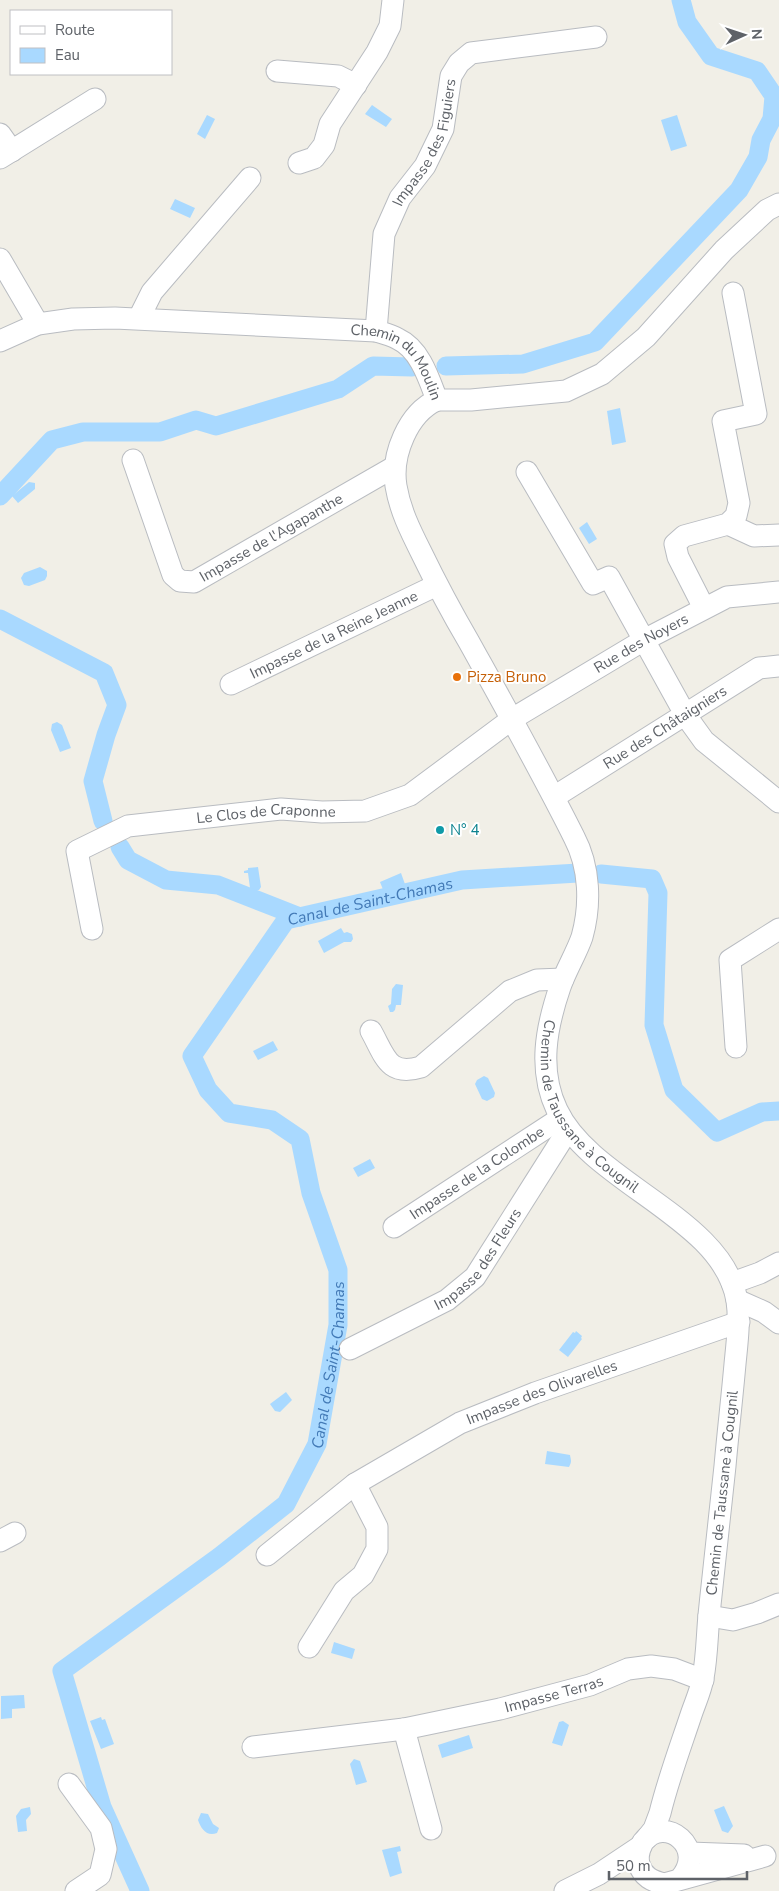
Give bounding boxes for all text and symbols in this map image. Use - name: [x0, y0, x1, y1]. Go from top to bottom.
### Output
- legend: [10, 10, 172, 75]
- north arrow: [719, 10, 769, 60]
- text: Route: [55, 20, 95, 40]
- text: N: [747, 29, 766, 40]
- text: Eau: [55, 45, 80, 65]
- street label: Impasse des Figuiers: [388, 77, 460, 209]
- street label: Chemin du Moulin: [350, 320, 446, 403]
- street label: Impasse de l'Agapanthe: [196, 489, 346, 587]
- street label: Impasse de la Reine Jeanne: [246, 586, 421, 684]
- street label: Rue des Noyers: [590, 609, 692, 678]
- place label: Pizza Bruno: [467, 667, 546, 687]
- marker: Pizza Bruno: [451, 671, 463, 683]
- street label: Rue des Châtaigniers: [599, 681, 731, 774]
- street label: Le Clos de Craponne: [195, 799, 336, 828]
- place label: N° 4: [450, 820, 480, 840]
- marker: N° 4: [434, 824, 446, 836]
- water label: Canal de Saint-Chamas: [285, 872, 455, 931]
- street label: Chemin de Taussane à Cougnil: [536, 1018, 644, 1198]
- street label: Impasse de la Colombe: [406, 1122, 548, 1224]
- street label: Impasse des Fleurs: [431, 1204, 526, 1315]
- water label: Canal de Saint-Chamas: [306, 1281, 350, 1450]
- street label: Impasse des Olivarelles: [463, 1355, 620, 1429]
- street label: Chemin de Taussane à Cougnil: [701, 1389, 743, 1597]
- street label: Impasse Terras: [502, 1671, 606, 1717]
- scale bar: [609, 1848, 746, 1880]
- text: 50 m: [616, 1856, 651, 1876]

